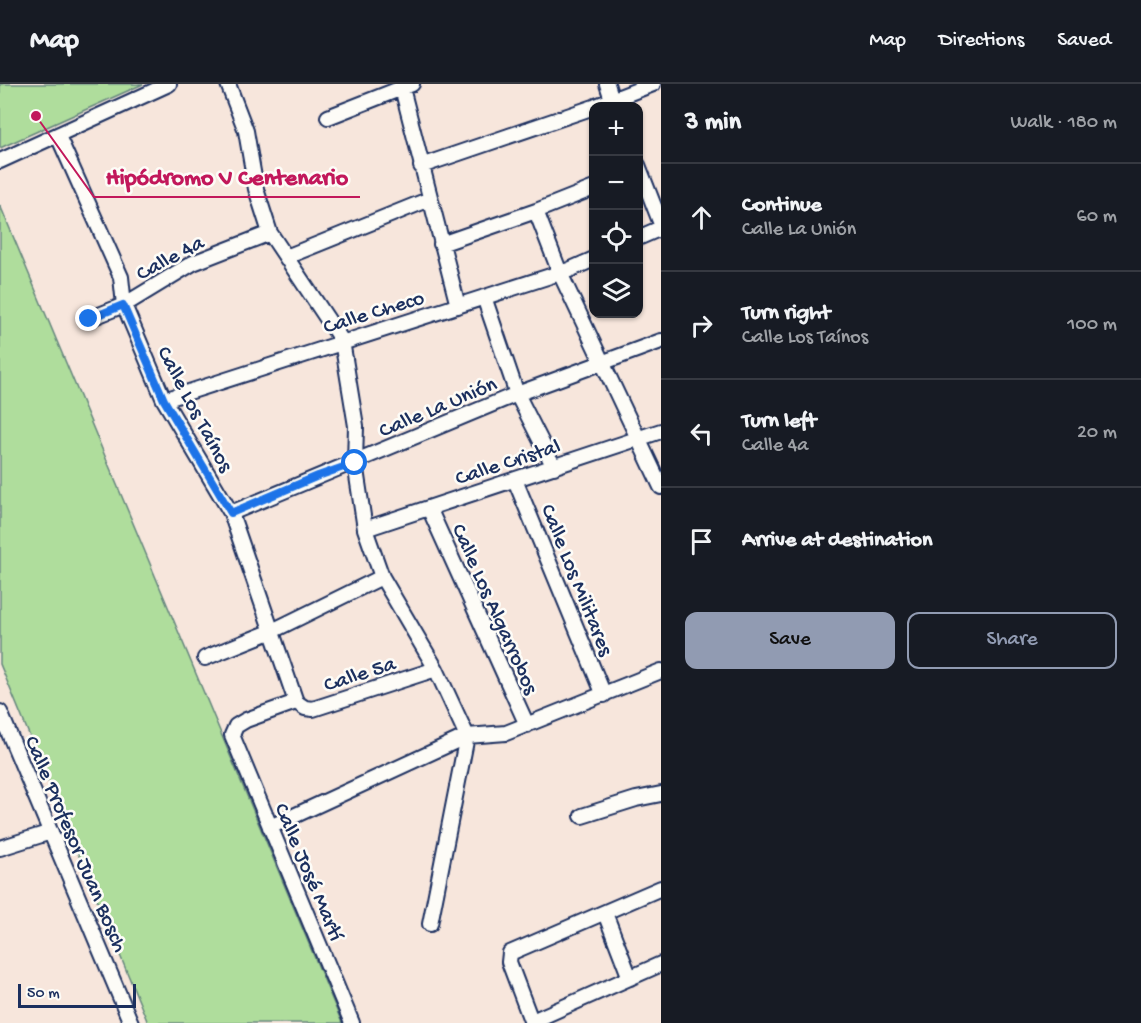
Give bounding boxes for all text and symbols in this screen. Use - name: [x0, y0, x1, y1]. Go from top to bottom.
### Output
- text: Map: [30, 25, 79, 58]
- text: Map: [869, 29, 906, 54]
- text: Directions: [939, 29, 1024, 54]
- text: Saved: [1057, 29, 1111, 54]
- map controls: [589, 102, 643, 318]
- button: +: [589, 102, 643, 156]
- text: 3 min: [685, 108, 741, 139]
- text: Walk · 180 m: [1010, 112, 1117, 135]
- callout: Hipódromo V Centenario: [94, 155, 360, 197]
- button: −: [589, 156, 643, 210]
- text: Hipódromo V Centenario: [106, 165, 349, 194]
- text: Continue: [742, 193, 822, 219]
- icon: ahead: [685, 201, 718, 234]
- text: 60 m: [1077, 206, 1117, 229]
- button: locate: [589, 210, 643, 264]
- text: Calle La Unión: [742, 219, 856, 242]
- street label: Calle 4a: [133, 231, 210, 288]
- button: layers: [589, 264, 643, 318]
- street label: Calle Checo: [320, 286, 428, 342]
- text: Turn right: [742, 301, 830, 327]
- route end: [75, 305, 101, 331]
- icon: right: [685, 309, 718, 342]
- text: 100 m: [1067, 314, 1117, 337]
- text: Calle Los Taínos: [742, 327, 868, 350]
- street label: Calle Los Taínos: [149, 343, 238, 478]
- street label: Calle La Unión: [376, 372, 502, 445]
- text: Turn left: [742, 409, 816, 435]
- icon: left: [685, 417, 718, 450]
- text: 20 m: [1077, 422, 1117, 445]
- street label: Calle Cristal: [452, 435, 564, 493]
- text: Calle 4a: [742, 435, 808, 458]
- route start: [341, 449, 367, 475]
- street label: Calle Los Militares: [533, 501, 618, 661]
- street label: Calle Los Algarrobos: [444, 520, 543, 700]
- icon: arrive: [685, 525, 718, 558]
- text: Arrive at destination: [742, 528, 932, 554]
- button: Save: [685, 612, 895, 669]
- button: Share: [907, 612, 1117, 669]
- street label: Calle 5a: [321, 652, 400, 700]
- street label: Calle Profesor Juan Bosch: [17, 733, 132, 957]
- street label: Calle José Martí: [267, 800, 349, 946]
- scale bar: [18, 981, 136, 1008]
- text: 50 m: [27, 985, 60, 1004]

